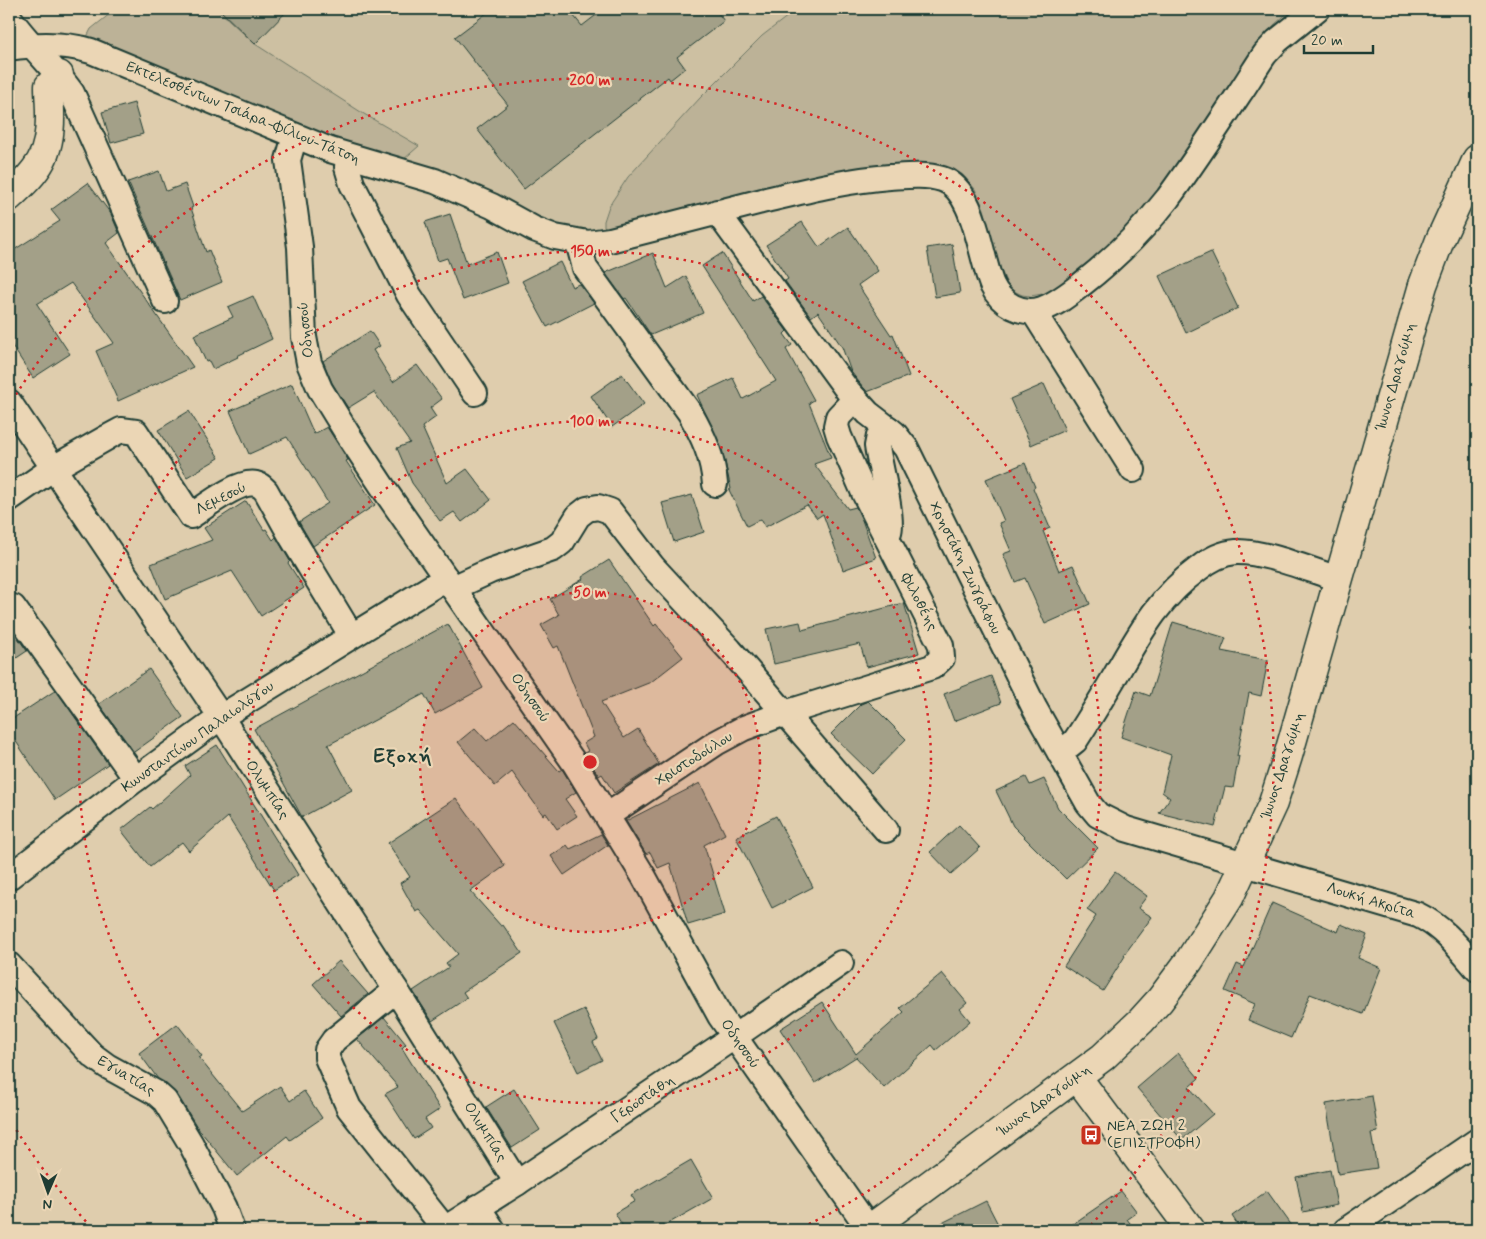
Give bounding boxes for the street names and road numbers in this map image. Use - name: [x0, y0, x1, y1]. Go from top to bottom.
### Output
- street label: Εκτελεσθέντων Τσιάρα-Φίλιου-Τάτση: [123, 57, 363, 169]
- street label: Οδησσού: [293, 301, 319, 359]
- street label: Ίωνος Δραγούμη: [1371, 320, 1421, 434]
- street label: Λεμεσού: [192, 478, 250, 520]
- street label: Χρηστάκη Ζωγράφου: [924, 498, 1006, 638]
- street label: Φιλοθέης: [895, 569, 942, 635]
- street label: Οδησσού: [506, 669, 554, 727]
- street label: Κωνσταντίνου Παλαιολόγου: [118, 677, 278, 797]
- street label: Ίωνος Δραγούμη: [1256, 709, 1310, 822]
- street label: Χριστοδούλου: [651, 727, 737, 791]
- street label: Ολυμπίας: [240, 756, 294, 824]
- street label: Λουκή Ακρίτα: [1324, 878, 1419, 924]
- street label: Οδησσού: [716, 1015, 764, 1073]
- street label: Εγνατίας: [93, 1051, 159, 1101]
- street label: Ίωνος Δραγούμη: [993, 1060, 1095, 1142]
- street label: Γεροστάθη: [607, 1070, 679, 1128]
- street label: Ολυμπίας: [459, 1098, 511, 1166]

